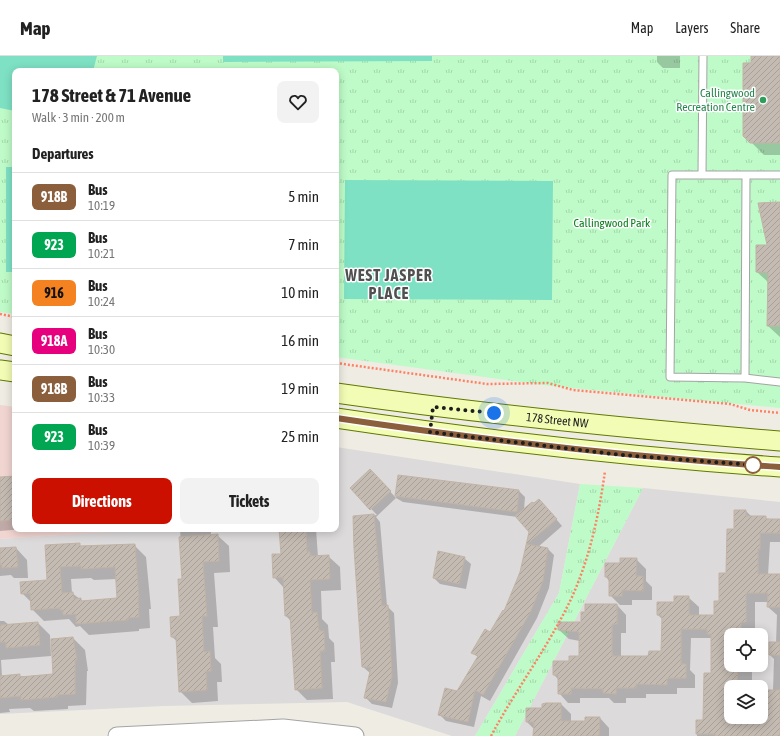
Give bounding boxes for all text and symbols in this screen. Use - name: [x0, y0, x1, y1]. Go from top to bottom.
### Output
- text: Map: [20, 17, 51, 39]
- text: Map: [631, 20, 653, 36]
- text: Layers: [675, 20, 708, 36]
- text: Share: [730, 20, 760, 36]
- button: heart: [277, 81, 319, 123]
- text: 178 Street & 71 Avenue: [32, 84, 191, 106]
- place label: Callingwood Recreation Centre: [676, 86, 755, 114]
- marker: Callingwood Recreation Centre: [758, 95, 768, 105]
- text: Walk · 3 min · 200 m: [32, 110, 125, 125]
- text: Departures: [32, 145, 94, 162]
- text: Bus: [88, 181, 108, 198]
- text: 5 min: [288, 188, 319, 205]
- text: 918B: [41, 189, 67, 205]
- text: 10:19: [88, 198, 115, 213]
- park label: Callingwood Park: [574, 216, 651, 230]
- text: Bus: [88, 229, 108, 246]
- text: 7 min: [288, 236, 319, 253]
- text: 923: [44, 237, 64, 253]
- text: 10:21: [88, 246, 115, 261]
- district label: WEST JASPER PLACE: [344, 266, 433, 302]
- text: Bus: [88, 277, 108, 294]
- text: 10 min: [281, 284, 319, 301]
- text: 916: [44, 285, 64, 301]
- text: 10:24: [88, 294, 115, 309]
- text: Bus: [88, 325, 108, 342]
- text: 16 min: [281, 332, 319, 349]
- text: 918A: [41, 333, 67, 349]
- text: 10:30: [88, 342, 115, 357]
- text: Bus: [88, 373, 108, 390]
- text: 19 min: [281, 380, 319, 397]
- text: 918B: [41, 381, 67, 397]
- text: 10:33: [88, 390, 115, 405]
- your location: [484, 403, 504, 423]
- street label: 178 Street NW: [525, 410, 589, 431]
- text: Bus: [88, 421, 108, 438]
- text: 25 min: [281, 428, 319, 445]
- text: 923: [44, 429, 64, 445]
- text: 10:39: [88, 438, 115, 453]
- unlabelled marker: [744, 456, 762, 474]
- button: Directions: [32, 478, 172, 524]
- button: Tickets: [180, 478, 319, 524]
- map controls: [724, 628, 768, 724]
- button: locate: [724, 628, 768, 672]
- button: layers: [724, 680, 768, 724]

